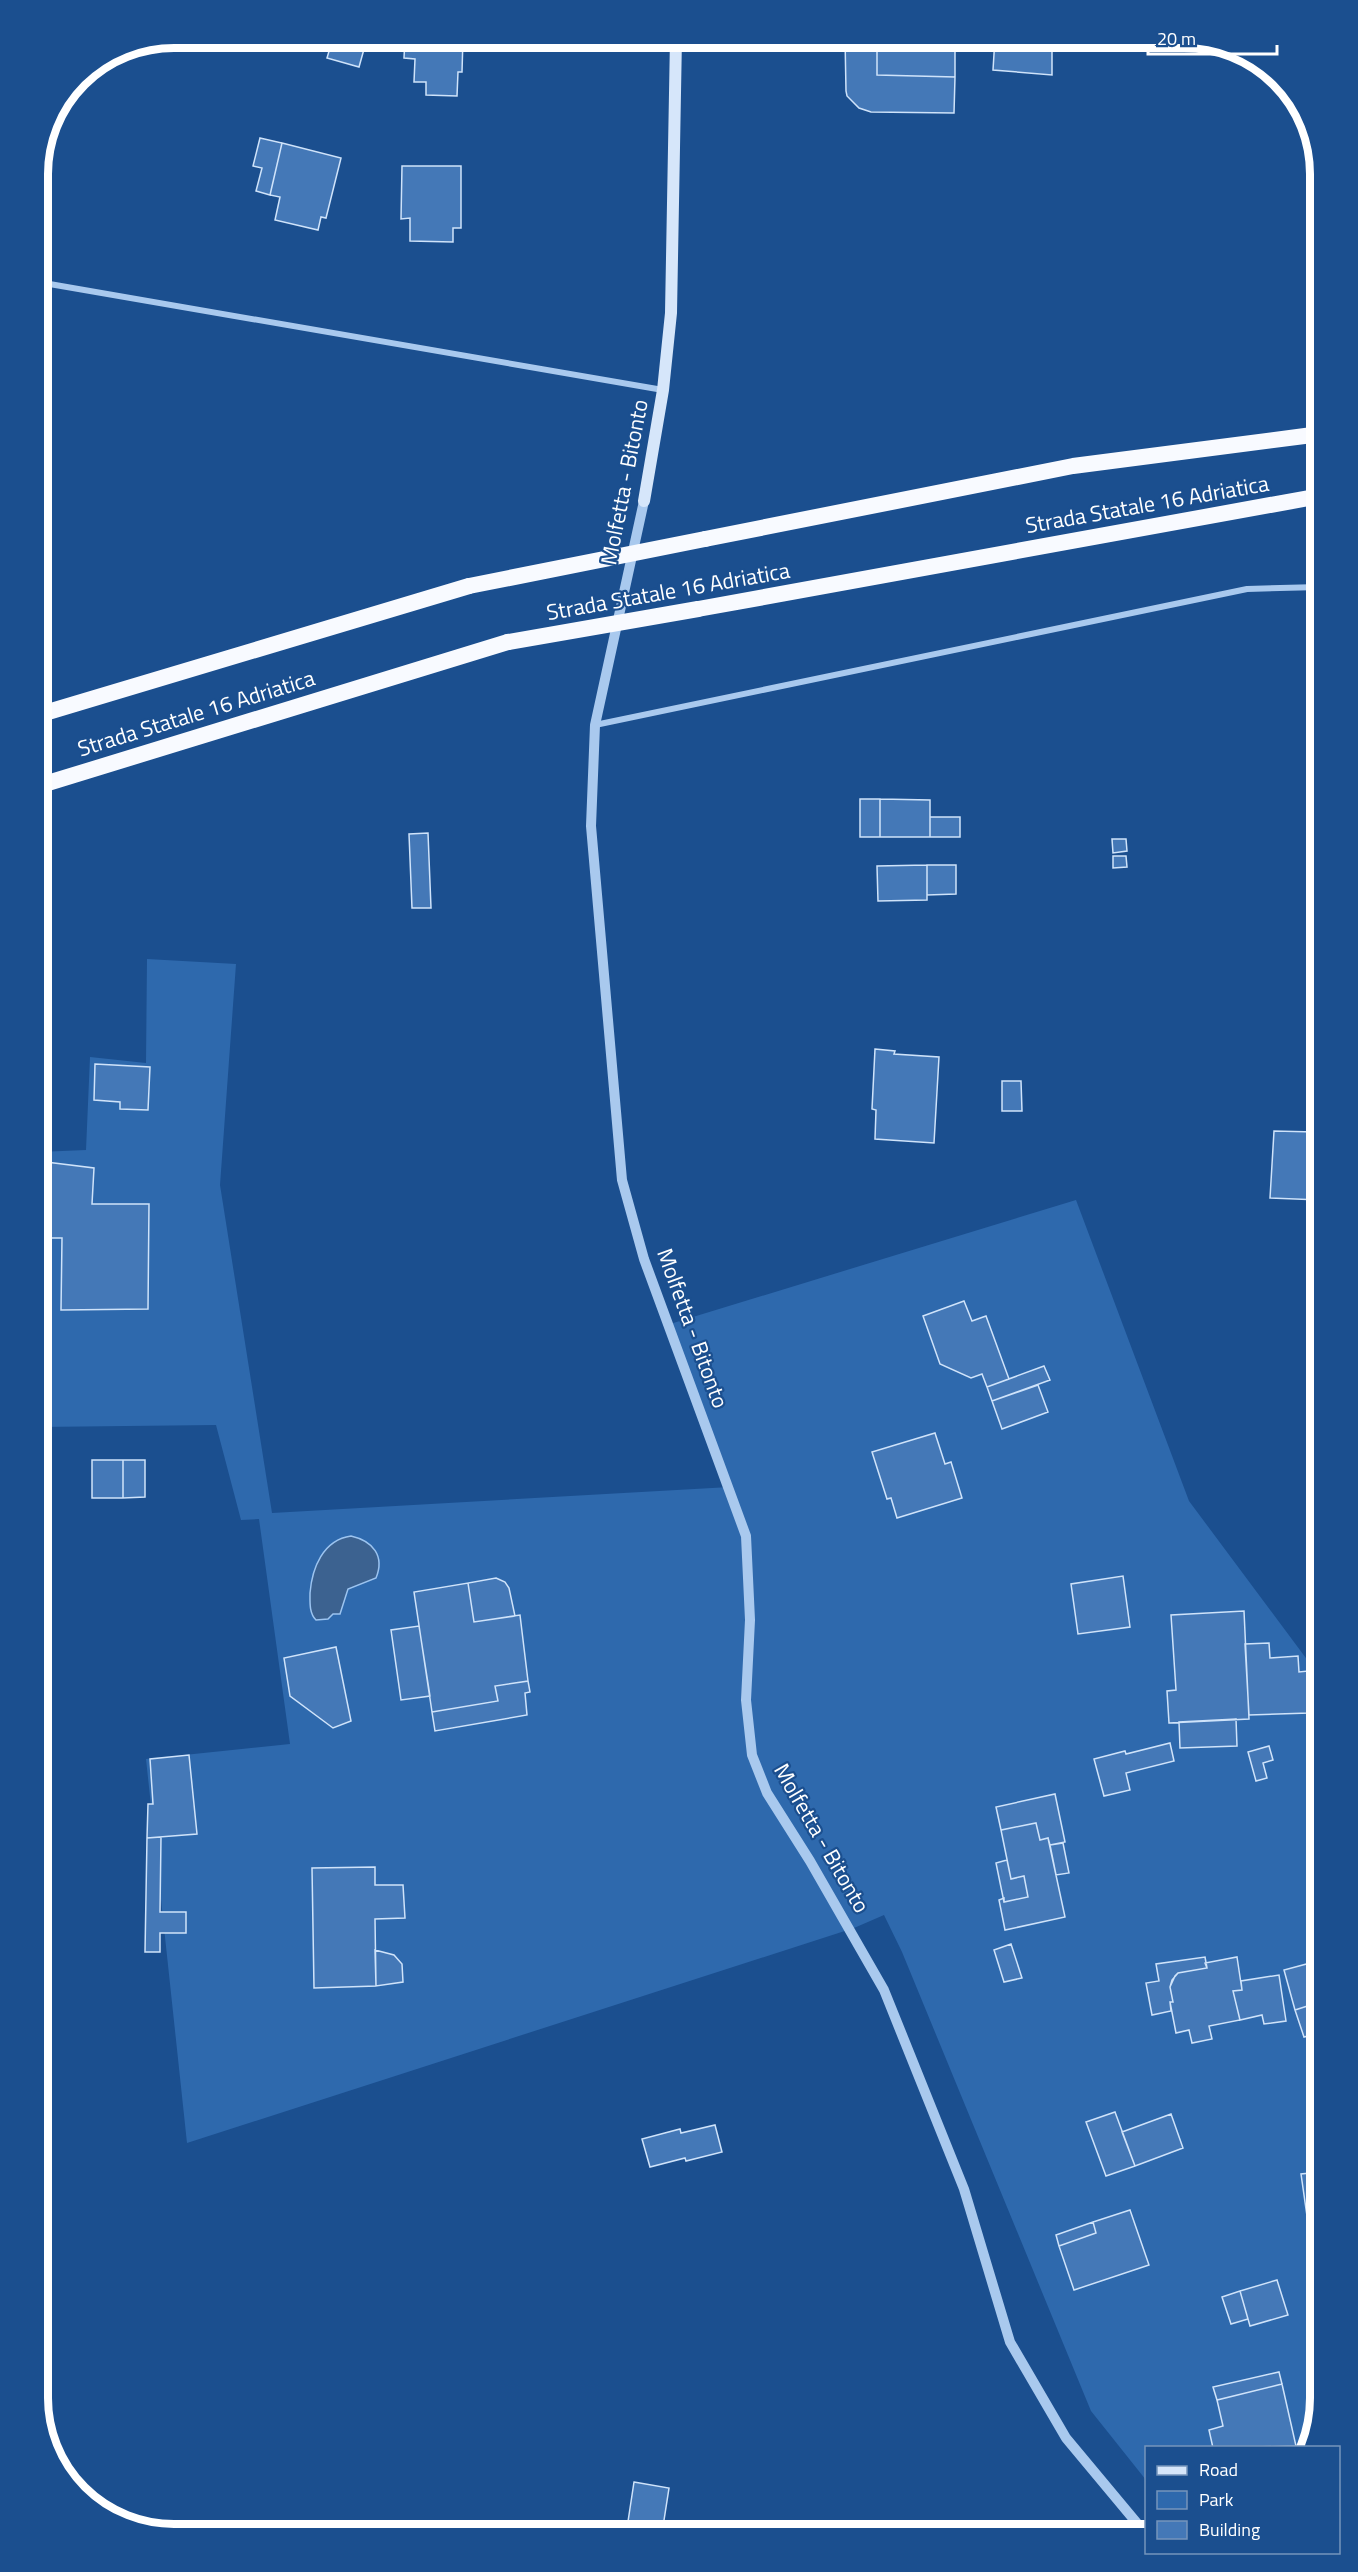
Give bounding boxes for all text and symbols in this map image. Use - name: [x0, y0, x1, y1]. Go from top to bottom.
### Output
- scale bar: [1148, 18, 1277, 56]
- text: 20 m: [1157, 25, 1196, 52]
- street label: Molfetta - Bitonto: [591, 396, 657, 568]
- street label: Strada Statale 16 Adriatica: [1023, 466, 1271, 542]
- street label: Strada Statale 16 Adriatica: [544, 553, 792, 629]
- street label: Strada Statale 16 Adriatica: [73, 661, 319, 765]
- street label: Molfetta - Bitonto: [648, 1243, 738, 1413]
- street label: Molfetta - Bitonto: [765, 1757, 879, 1919]
- legend: [1145, 2446, 1340, 2554]
- text: Road: [1199, 2456, 1238, 2483]
- text: Park: [1199, 2486, 1234, 2513]
- text: Building: [1199, 2516, 1260, 2543]

